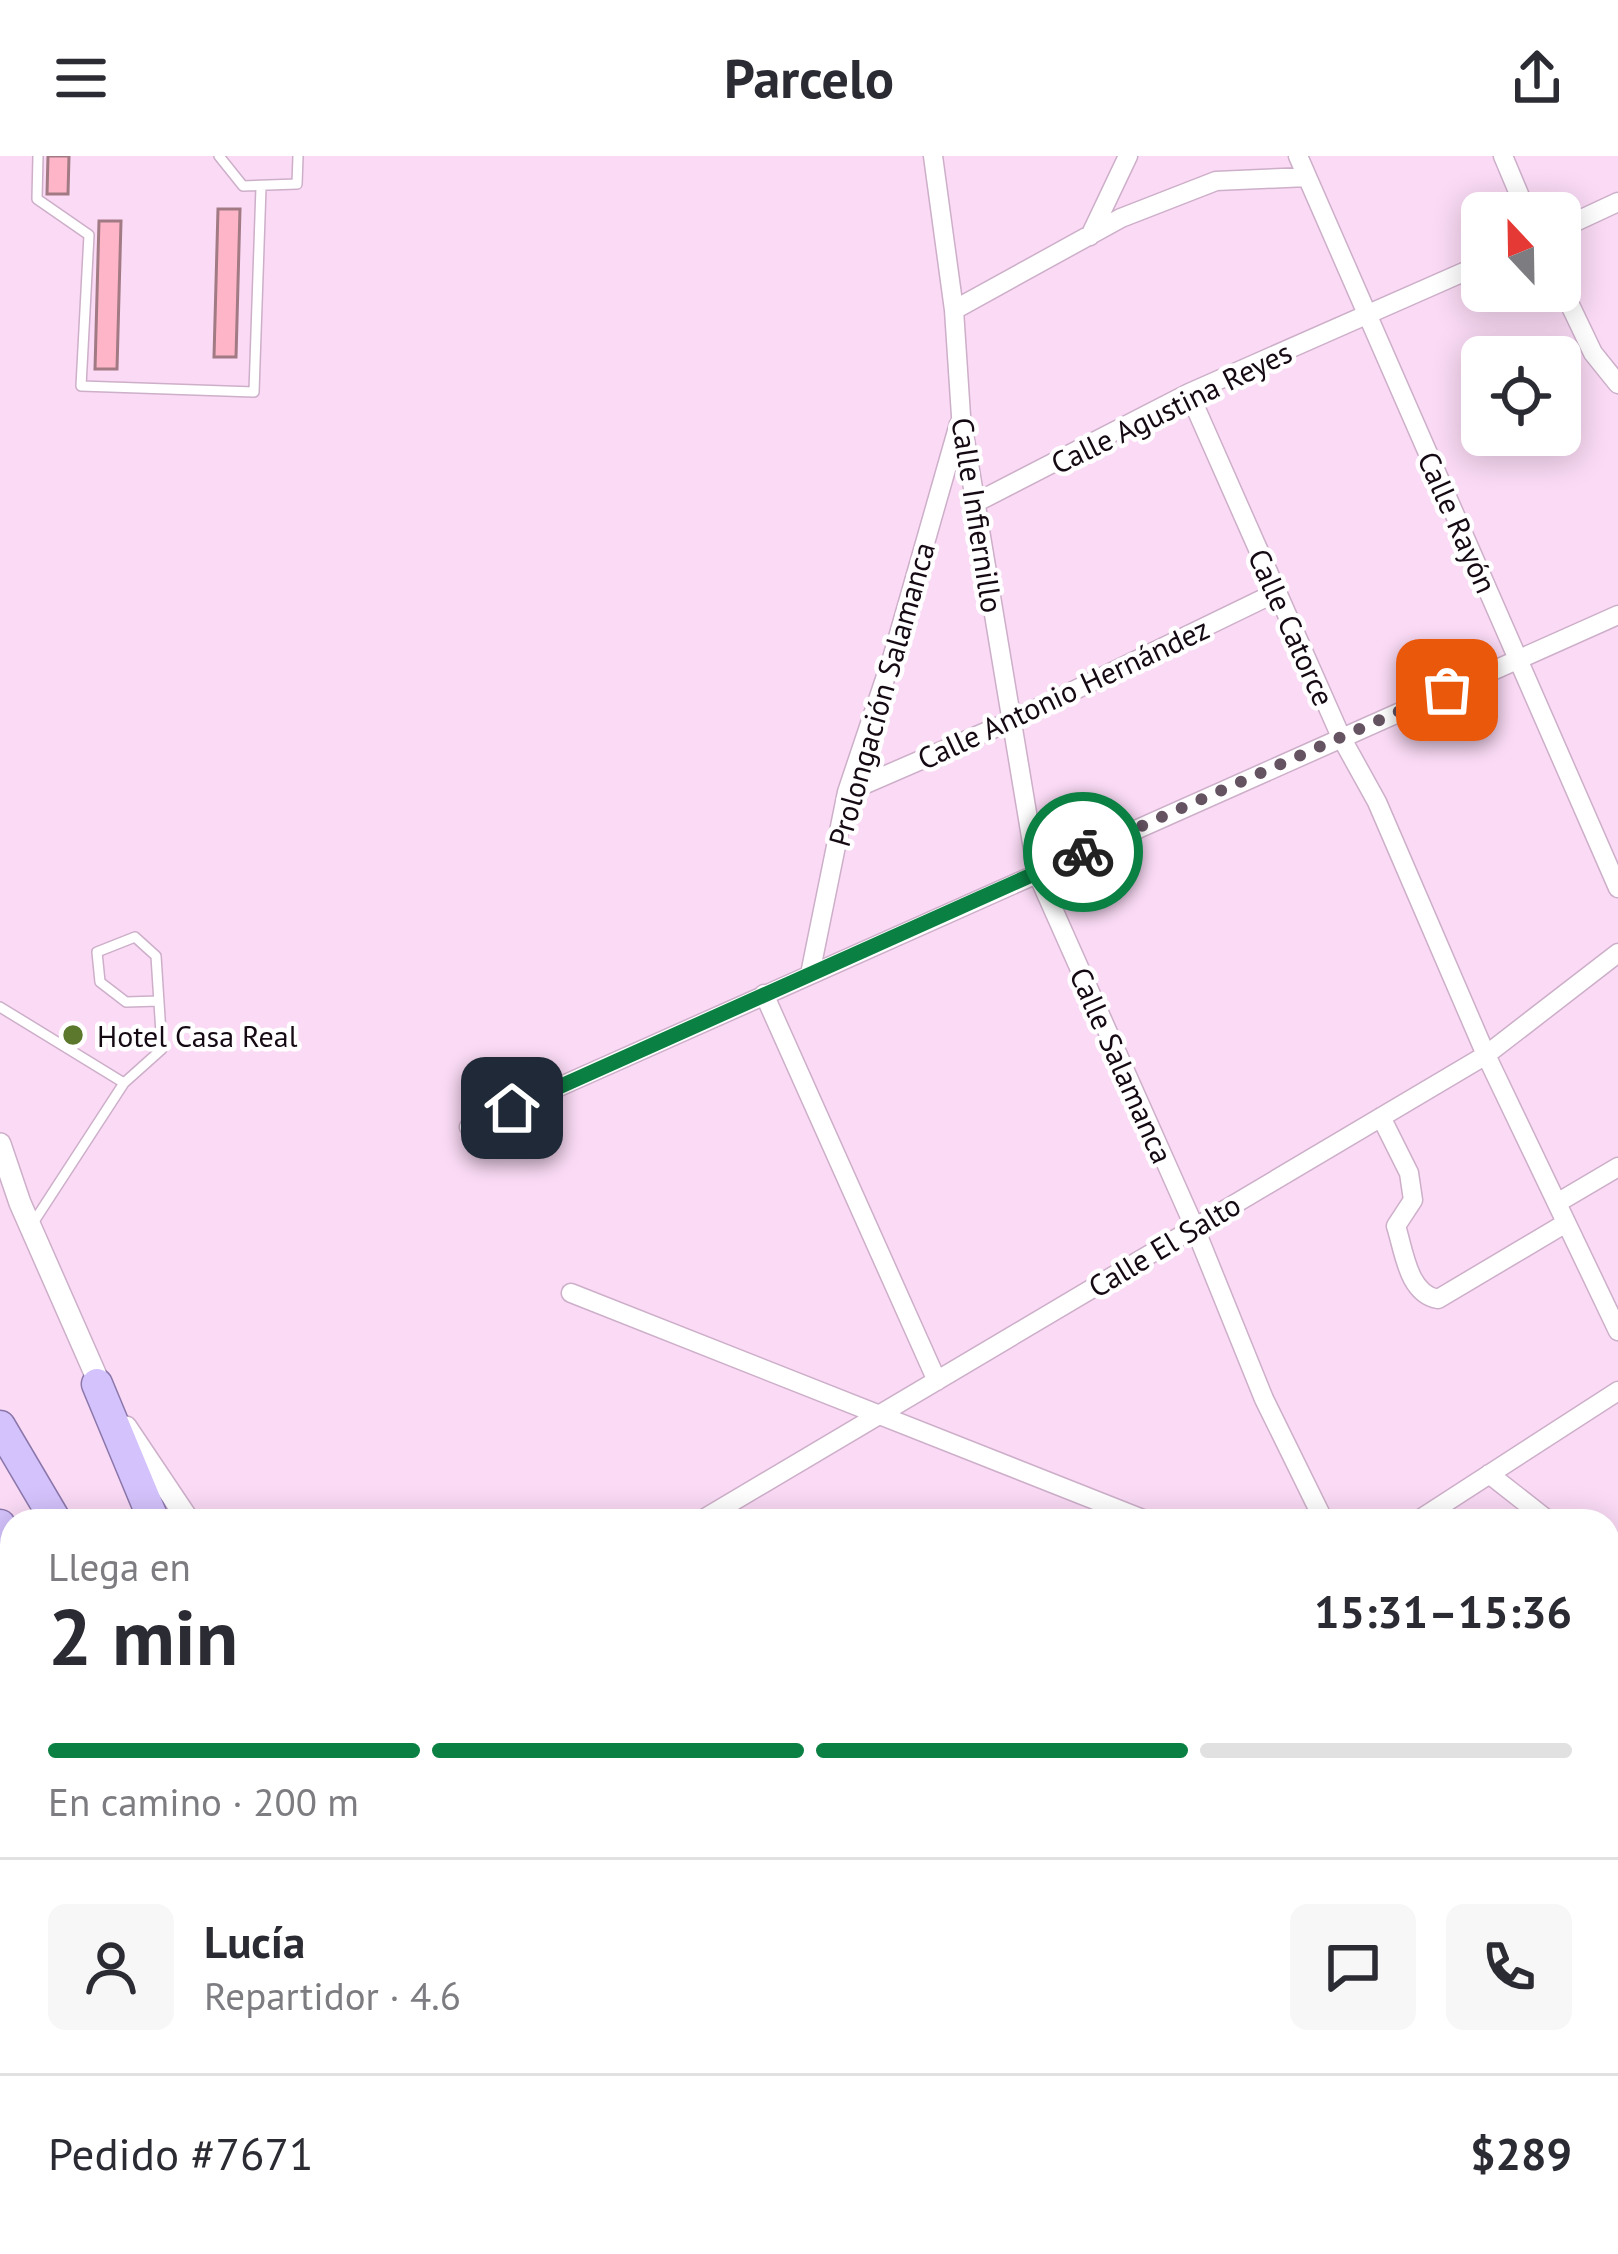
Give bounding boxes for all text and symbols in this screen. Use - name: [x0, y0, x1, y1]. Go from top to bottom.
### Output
- text: Parcelo: [724, 43, 894, 113]
- icon: menu: [48, 45, 114, 111]
- icon: share: [1504, 45, 1570, 111]
- north arrow: [1461, 192, 1581, 312]
- map controls: [1461, 192, 1581, 456]
- street label: Calle Agustina Reyes: [1044, 332, 1298, 482]
- button: locate: [1461, 336, 1581, 456]
- street label: Calle Infiernillo: [943, 415, 1013, 615]
- street label: Calle Rayón: [1410, 445, 1506, 599]
- street label: Prolongación Salamanca: [819, 537, 943, 851]
- street label: Calle Catorce: [1240, 542, 1344, 712]
- street label: Calle Antonio Hernández: [911, 608, 1215, 778]
- pin: [1396, 639, 1498, 741]
- icon: bag: [1414, 657, 1480, 723]
- courier: [1023, 792, 1143, 912]
- icon: bike: [1050, 819, 1116, 885]
- street label: Calle Salamanca: [1061, 961, 1183, 1169]
- place label: Hotel Casa Real: [97, 1016, 298, 1055]
- marker: Hotel Casa Real: [60, 1022, 86, 1048]
- pin: [461, 1057, 563, 1159]
- icon: home: [479, 1075, 545, 1141]
- street label: Calle El Salto: [1081, 1184, 1247, 1306]
- text: Llega en: [48, 1541, 191, 1592]
- text: 15:31–15:36: [1314, 1582, 1572, 1640]
- text: 2 min: [48, 1586, 238, 1687]
- text: En camino · 200 m: [48, 1776, 359, 1827]
- button: person: [48, 1904, 174, 2030]
- button: chat: [1290, 1904, 1416, 2030]
- button: phone: [1446, 1904, 1572, 2030]
- text: Lucía: [204, 1912, 305, 1970]
- text: Repartidor · 4.6: [204, 1970, 461, 2021]
- text: Pedido #7671: [48, 2124, 314, 2182]
- text: $289: [1470, 2124, 1572, 2182]

